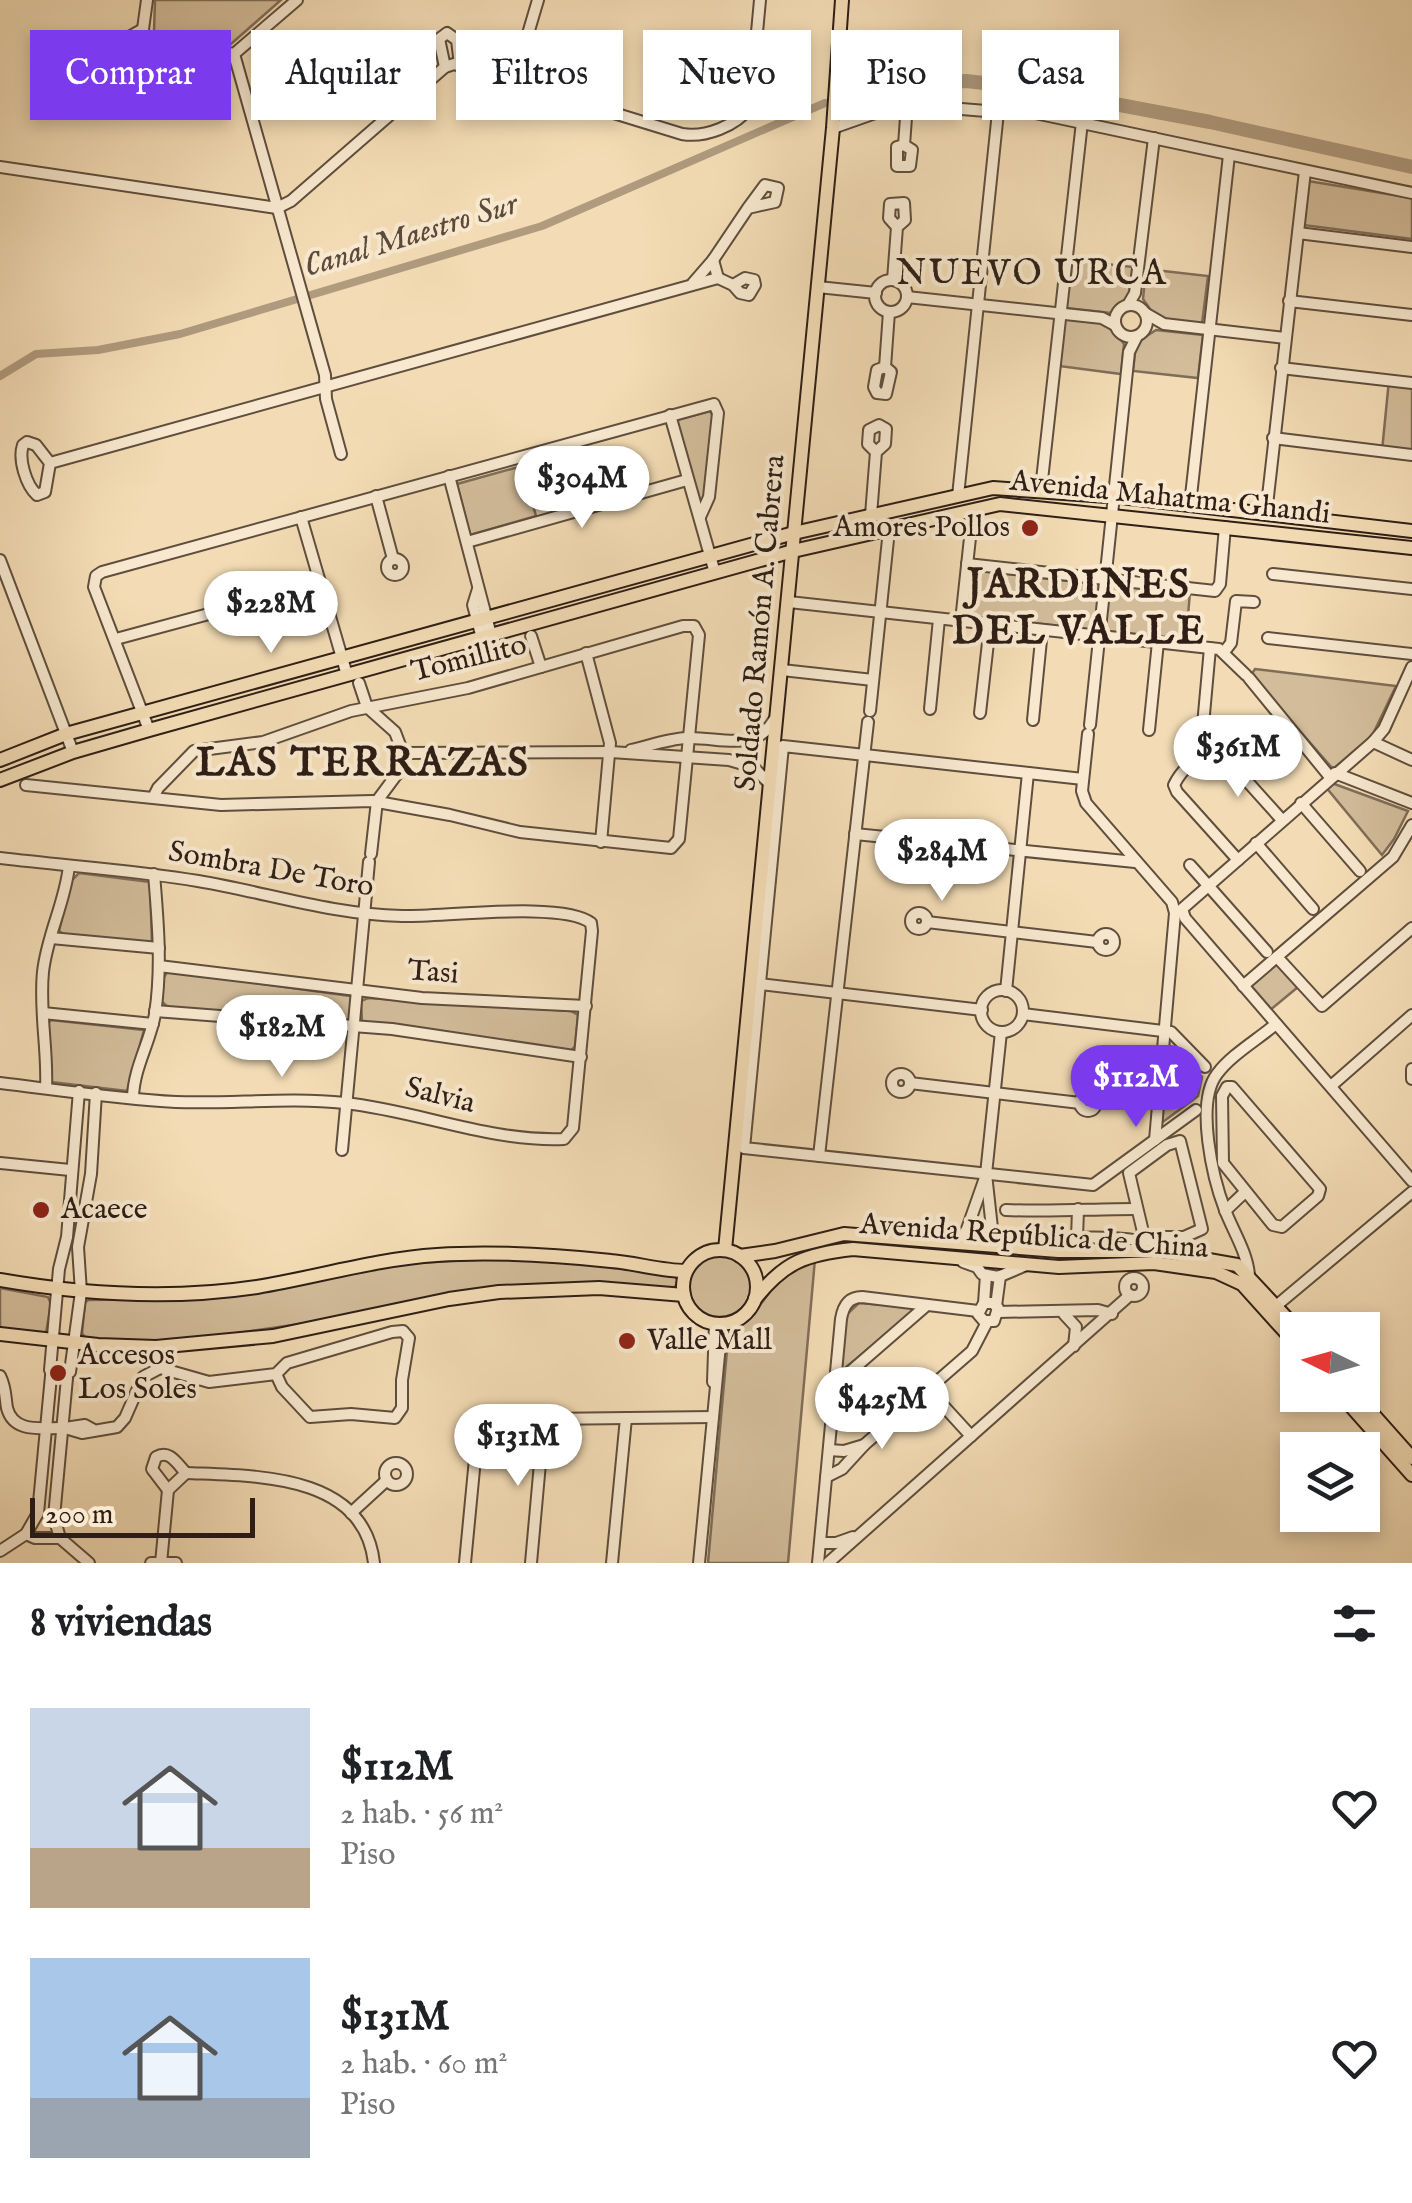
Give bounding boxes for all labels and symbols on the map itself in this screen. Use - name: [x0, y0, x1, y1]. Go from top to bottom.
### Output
- water label: Canal Maestro Sur: [299, 183, 525, 288]
- district label: NUEVO URCA: [896, 252, 1168, 297]
- pin: $304M: [512, 446, 652, 531]
- street label: Soldado Ramón A. Cabrera: [727, 453, 795, 793]
- street label: Avenida Mahatma Ghandi: [1007, 462, 1332, 534]
- place label: Amores Pollos: [832, 509, 1010, 547]
- marker: Amores Pollos: [1019, 517, 1041, 539]
- district label: JARDINES DEL VALLE: [952, 561, 1206, 658]
- pin: $228M: [201, 571, 341, 656]
- street label: Tomillito: [407, 626, 531, 692]
- pin: $361M: [1168, 715, 1308, 800]
- district label: LAS TERRAZAS: [196, 739, 530, 790]
- pin: $284M: [872, 819, 1012, 904]
- street label: Sombra De Toro: [165, 833, 377, 907]
- street label: Tasi: [406, 952, 460, 994]
- pin: $182M: [212, 995, 352, 1080]
- pin: $112M: [1066, 1045, 1206, 1130]
- street label: Salvia: [401, 1069, 479, 1123]
- place label: Acaece: [60, 1191, 148, 1229]
- marker: Acaece: [30, 1199, 52, 1221]
- street label: Avenida República de China: [858, 1206, 1210, 1268]
- north arrow: [1280, 1312, 1380, 1412]
- place label: Valle Mall: [646, 1322, 773, 1360]
- marker: Valle Mall: [616, 1330, 638, 1352]
- place label: Accesos Los Soles: [77, 1337, 197, 1409]
- marker: Accesos Los Soles: [47, 1362, 69, 1384]
- pin: $425M: [812, 1367, 952, 1452]
- pin: $131M: [448, 1404, 588, 1489]
- scale bar: [30, 1493, 255, 1538]

